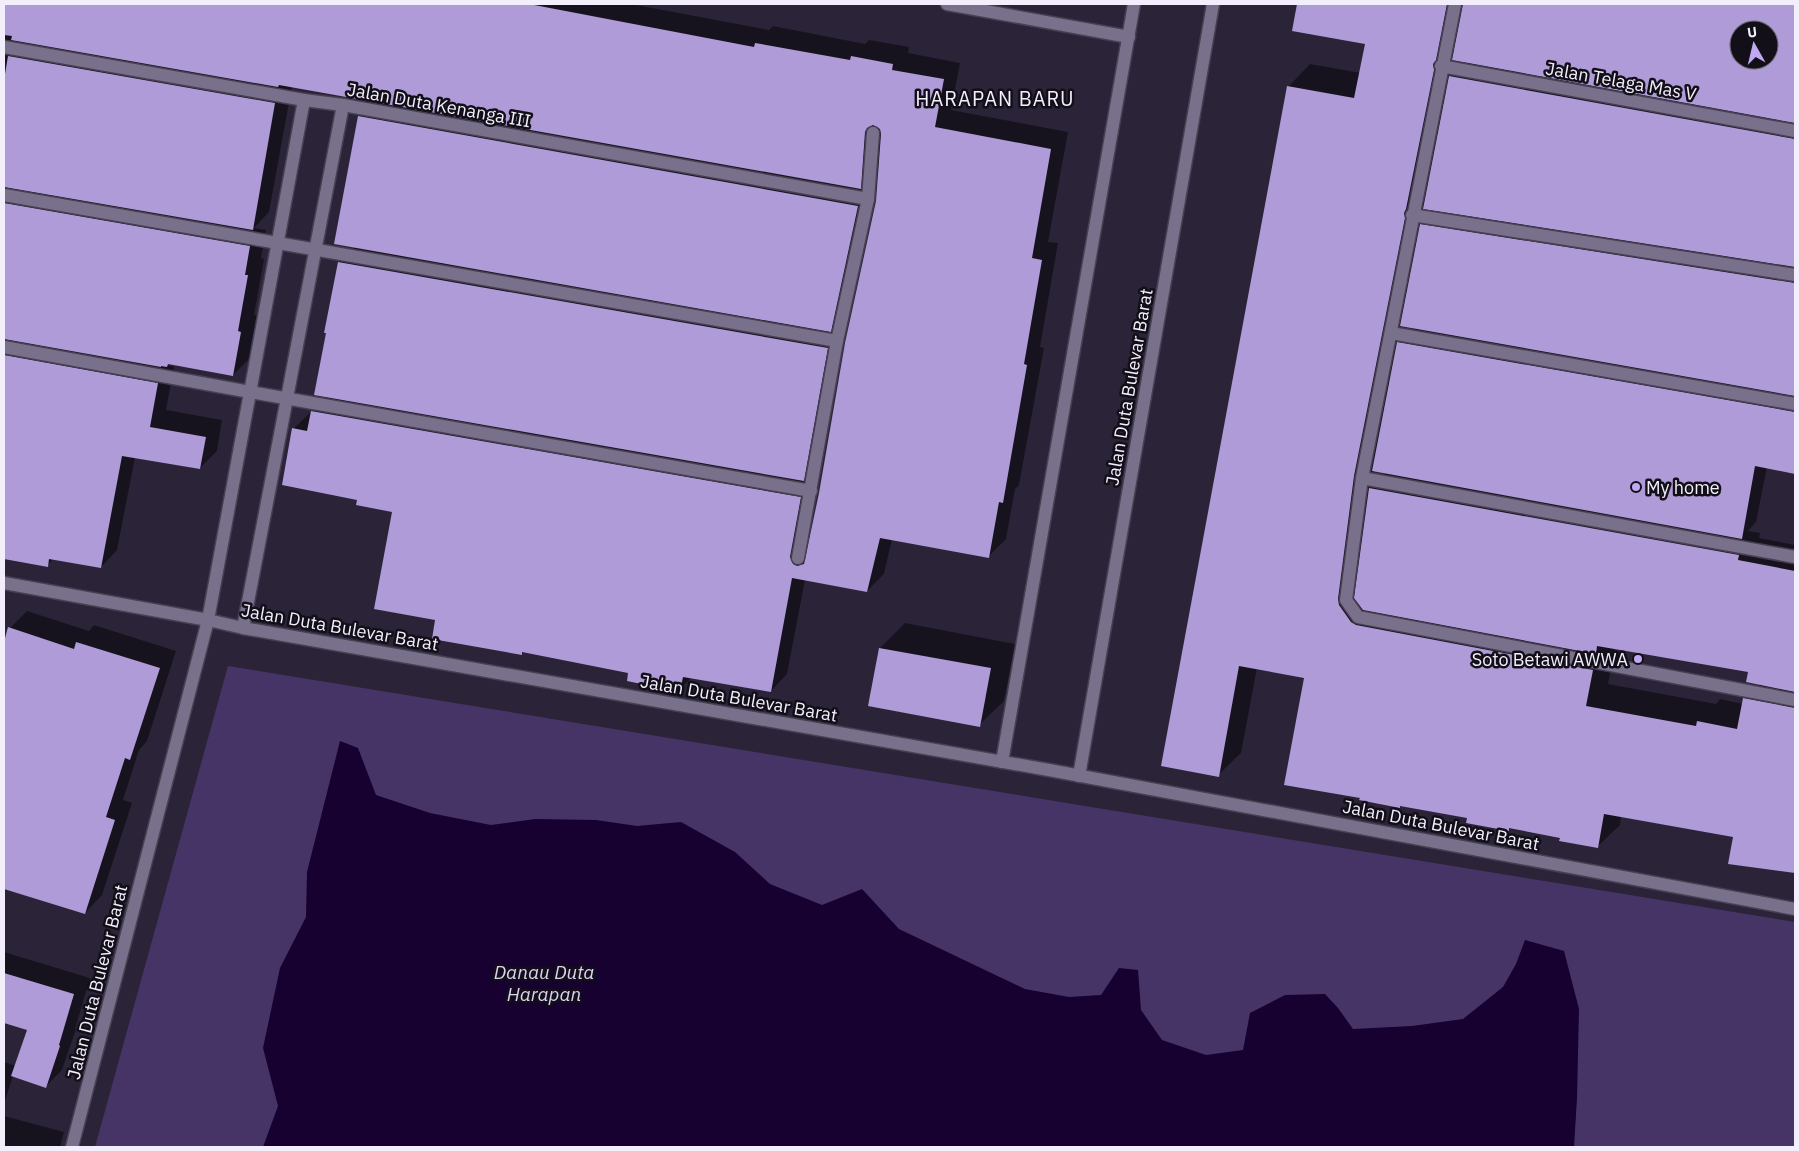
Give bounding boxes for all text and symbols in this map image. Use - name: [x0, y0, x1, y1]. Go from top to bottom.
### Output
- north arrow: [1729, 20, 1779, 70]
- text: U: [1746, 23, 1758, 42]
- street label: Jalan Telaga Mas V: [1544, 56, 1698, 106]
- street label: Jalan Duta Kenanga III: [345, 78, 533, 132]
- district label: HARAPAN BARU: [915, 85, 1075, 112]
- street label: Jalan Duta Bulevar Barat: [1100, 287, 1158, 487]
- place label: My home: [1646, 476, 1720, 499]
- marker: My home: [1630, 481, 1642, 493]
- street label: Jalan Duta Bulevar Barat: [240, 598, 440, 656]
- place label: Soto Betawi AWWA: [1472, 648, 1628, 671]
- marker: Soto Betawi AWWA: [1632, 653, 1644, 665]
- street label: Jalan Duta Bulevar Barat: [639, 669, 839, 727]
- street label: Jalan Duta Bulevar Barat: [1341, 795, 1541, 855]
- street label: Jalan Duta Bulevar Barat: [62, 882, 132, 1082]
- water label: Danau Duta Harapan: [494, 960, 594, 1006]

